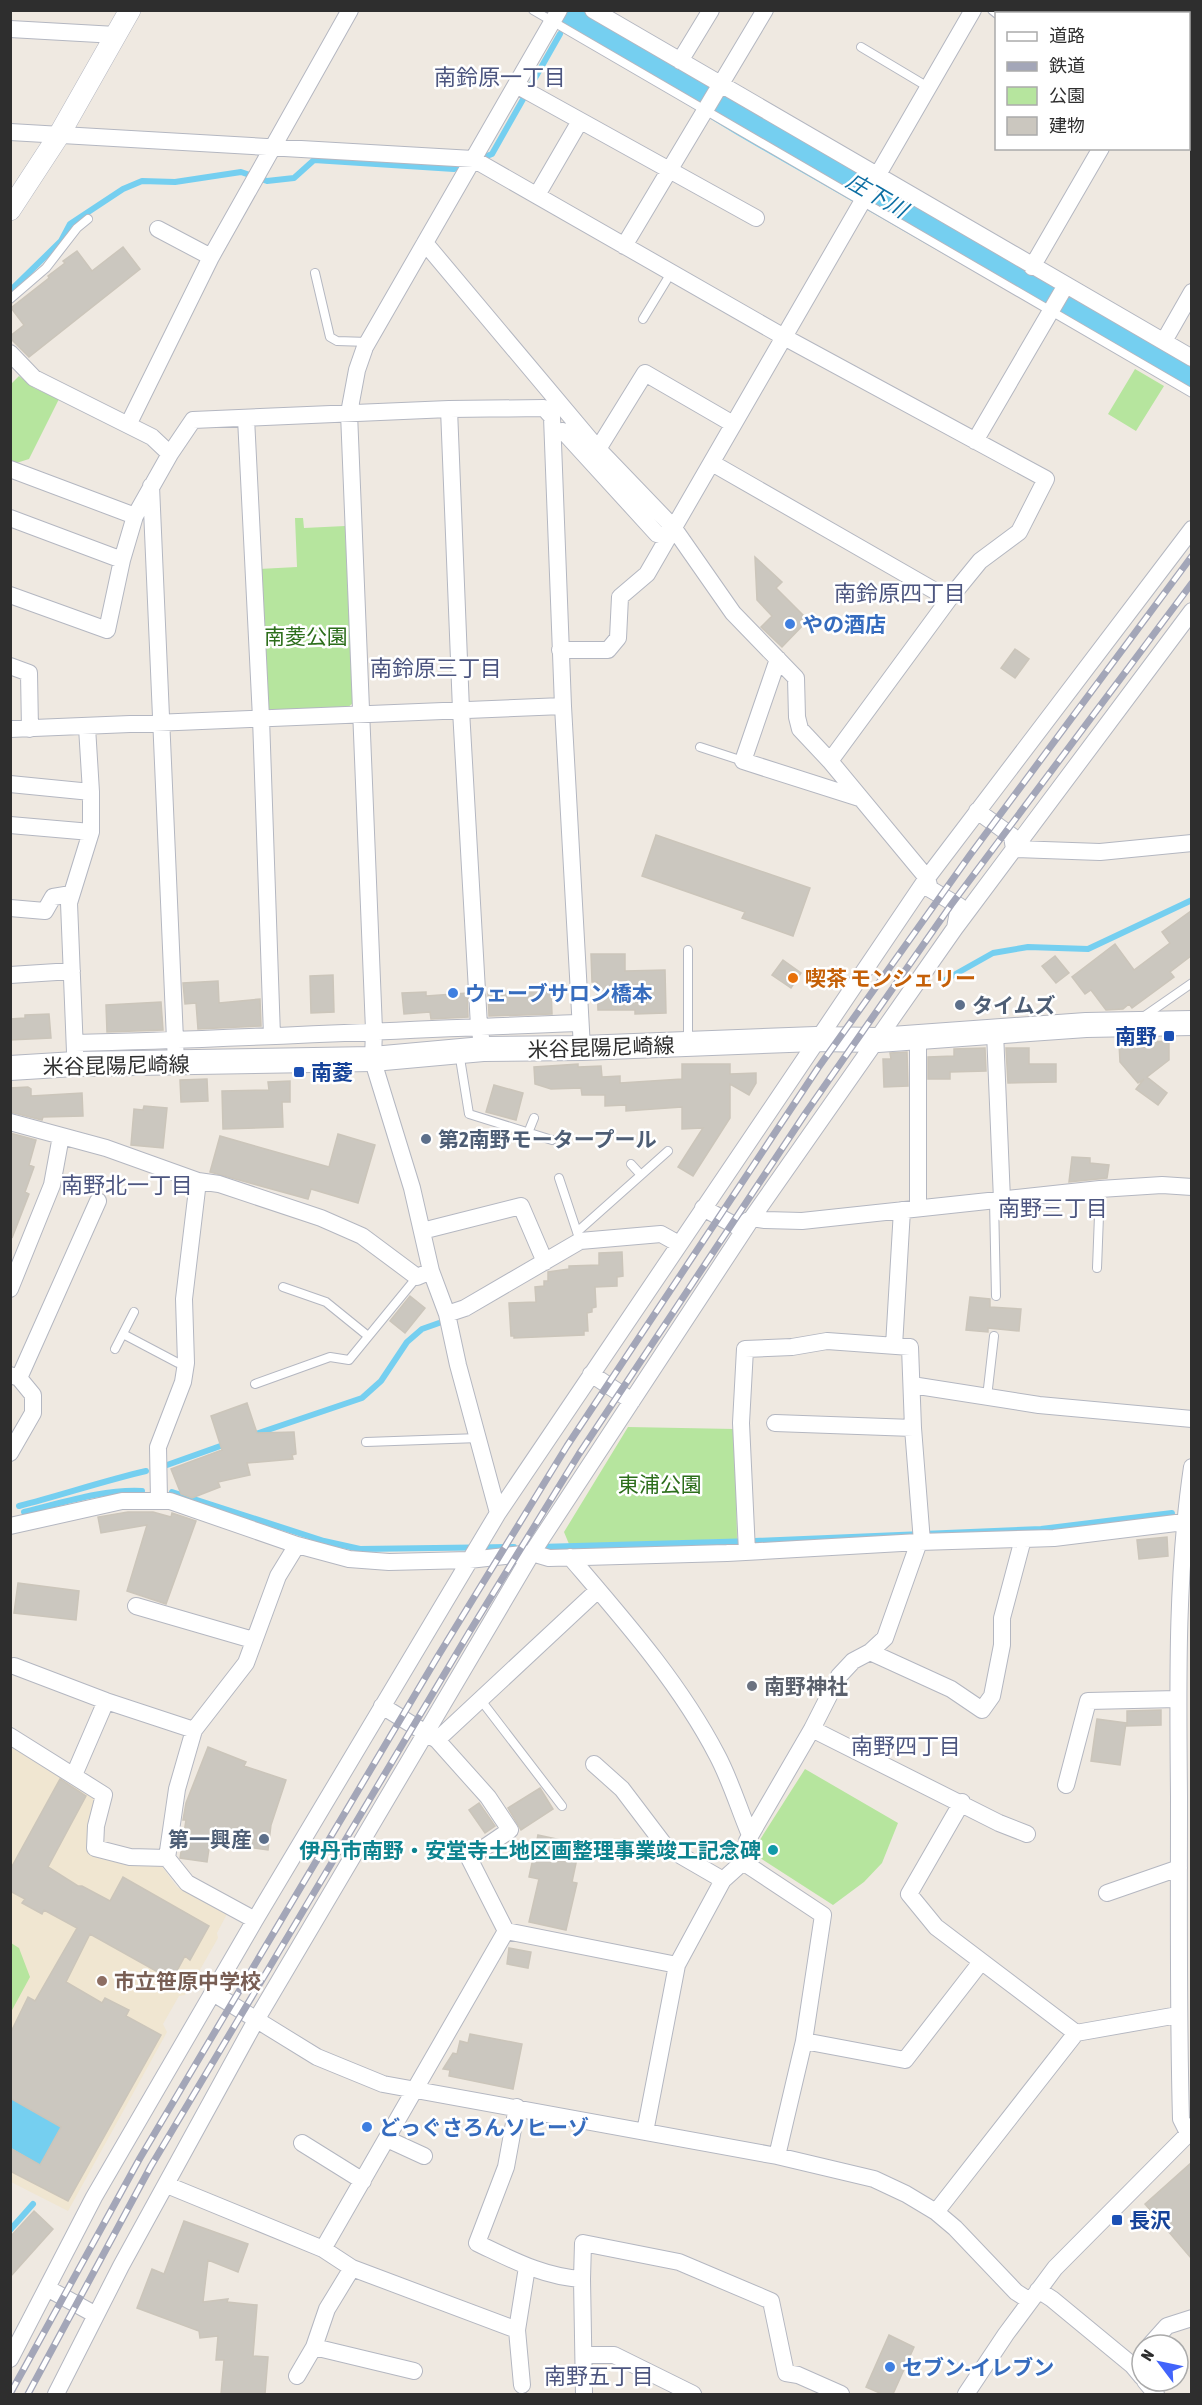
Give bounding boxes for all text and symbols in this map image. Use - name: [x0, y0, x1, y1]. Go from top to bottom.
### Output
- legend: [995, 12, 1190, 150]
- text: 道路: [1049, 25, 1085, 46]
- text: 鉄道: [1049, 55, 1085, 76]
- district label: 南鈴原一丁目: [434, 64, 566, 90]
- text: 公園: [1049, 85, 1085, 106]
- text: 建物: [1049, 115, 1085, 136]
- water label: 庄下川: [842, 167, 914, 224]
- district label: 南鈴原四丁目: [834, 580, 966, 606]
- place label: やの酒店: [802, 612, 886, 636]
- marker: やの酒店: [783, 617, 797, 631]
- park label: 南菱公園: [264, 624, 348, 648]
- district label: 南鈴原三丁目: [370, 655, 502, 681]
- place label: 喫茶 モンシェリー: [805, 966, 976, 990]
- marker: 喫茶 モンシェリー: [786, 971, 800, 985]
- place label: ウェーブサロン橋本: [465, 981, 653, 1005]
- marker: ウェーブサロン橋本: [446, 986, 460, 1000]
- place label: タイムズ: [972, 993, 1056, 1017]
- marker: タイムズ: [953, 998, 967, 1012]
- place label: 南野: [1115, 1024, 1157, 1048]
- marker: 南野: [1162, 1029, 1176, 1043]
- street label: 米谷昆陽尼崎線: [527, 1032, 675, 1062]
- street label: 米谷昆陽尼崎線: [42, 1052, 190, 1078]
- place label: 南菱: [311, 1060, 353, 1084]
- marker: 南菱: [292, 1065, 306, 1079]
- place label: 第2南野モータープール: [438, 1127, 657, 1151]
- marker: 第2南野モータープール: [419, 1132, 433, 1146]
- district label: 南野北一丁目: [61, 1172, 193, 1198]
- district label: 南野三丁目: [998, 1195, 1108, 1221]
- park label: 東浦公園: [618, 1472, 702, 1496]
- place label: 南野神社: [764, 1674, 848, 1698]
- marker: 南野神社: [745, 1679, 759, 1693]
- district label: 南野四丁目: [851, 1733, 961, 1759]
- place label: 第一興産: [168, 1827, 252, 1851]
- marker: 第一興産: [257, 1832, 271, 1846]
- place label: 伊丹市南野・安堂寺土地区画整理事業竣工記念碑: [299, 1838, 761, 1862]
- marker: 伊丹市南野・安堂寺土地区画整理事業竣工記念碑: [766, 1843, 780, 1857]
- place label: 市立笹原中学校: [114, 1969, 261, 1993]
- marker: 市立笹原中学校: [95, 1974, 109, 1988]
- place label: どっぐさろんソヒーゾ: [379, 2115, 589, 2139]
- marker: どっぐさろんソヒーゾ: [360, 2120, 374, 2134]
- place label: 長沢: [1129, 2208, 1171, 2232]
- marker: 長沢: [1110, 2213, 1124, 2227]
- north arrow: [1130, 2333, 1190, 2393]
- text: N: [1137, 2346, 1157, 2364]
- place label: セブン-イレブン: [902, 2355, 1054, 2379]
- marker: セブン-イレブン: [883, 2360, 897, 2374]
- district label: 南野五丁目: [544, 2363, 654, 2389]

